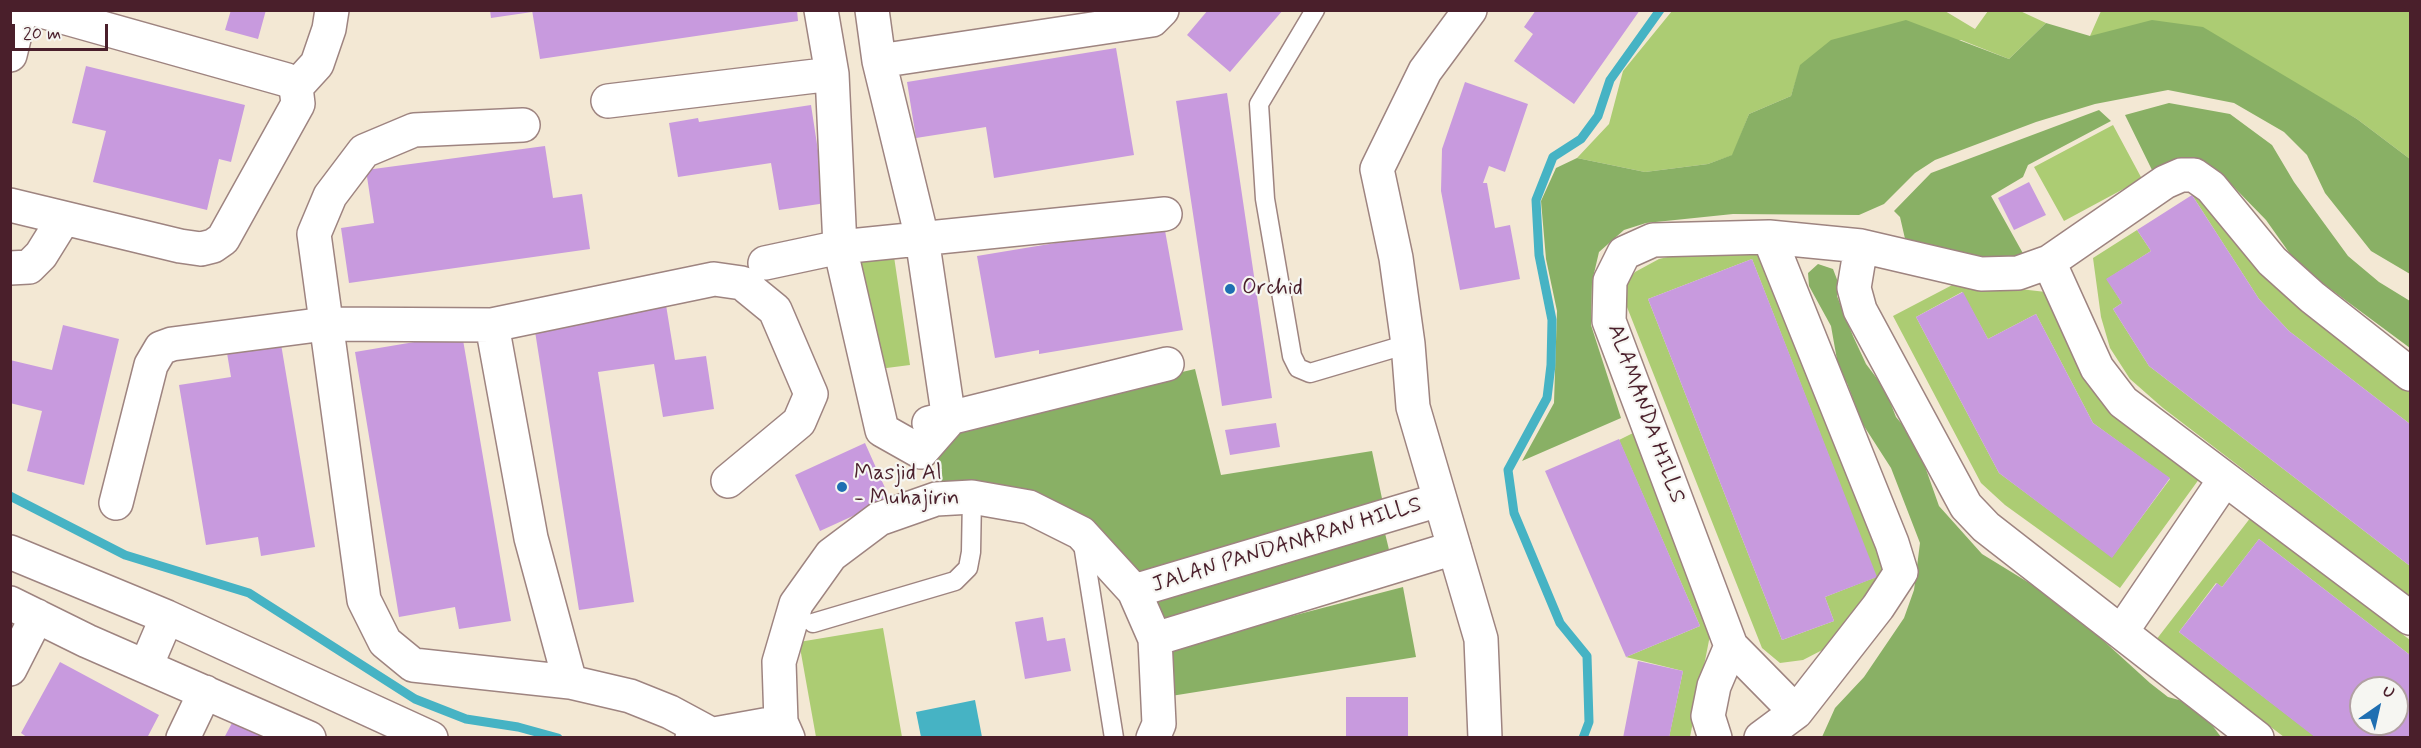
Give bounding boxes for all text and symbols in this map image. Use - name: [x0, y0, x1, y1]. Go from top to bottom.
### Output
- scale bar: [15, 12, 111, 50]
- text: 20 m: [23, 22, 61, 46]
- place label: Orchid: [1242, 276, 1303, 302]
- marker: Orchid: [1223, 282, 1237, 296]
- street label: ALAMANDA HILLS: [1600, 321, 1690, 507]
- place label: Masjid Al - Muhajirin: [854, 461, 959, 512]
- marker: Masjid Al - Muhajirin: [835, 480, 849, 494]
- street label: JALAN PANDANARAN HILLS: [1149, 492, 1425, 600]
- north arrow: [2349, 676, 2409, 736]
- text: U: [2378, 681, 2398, 704]

